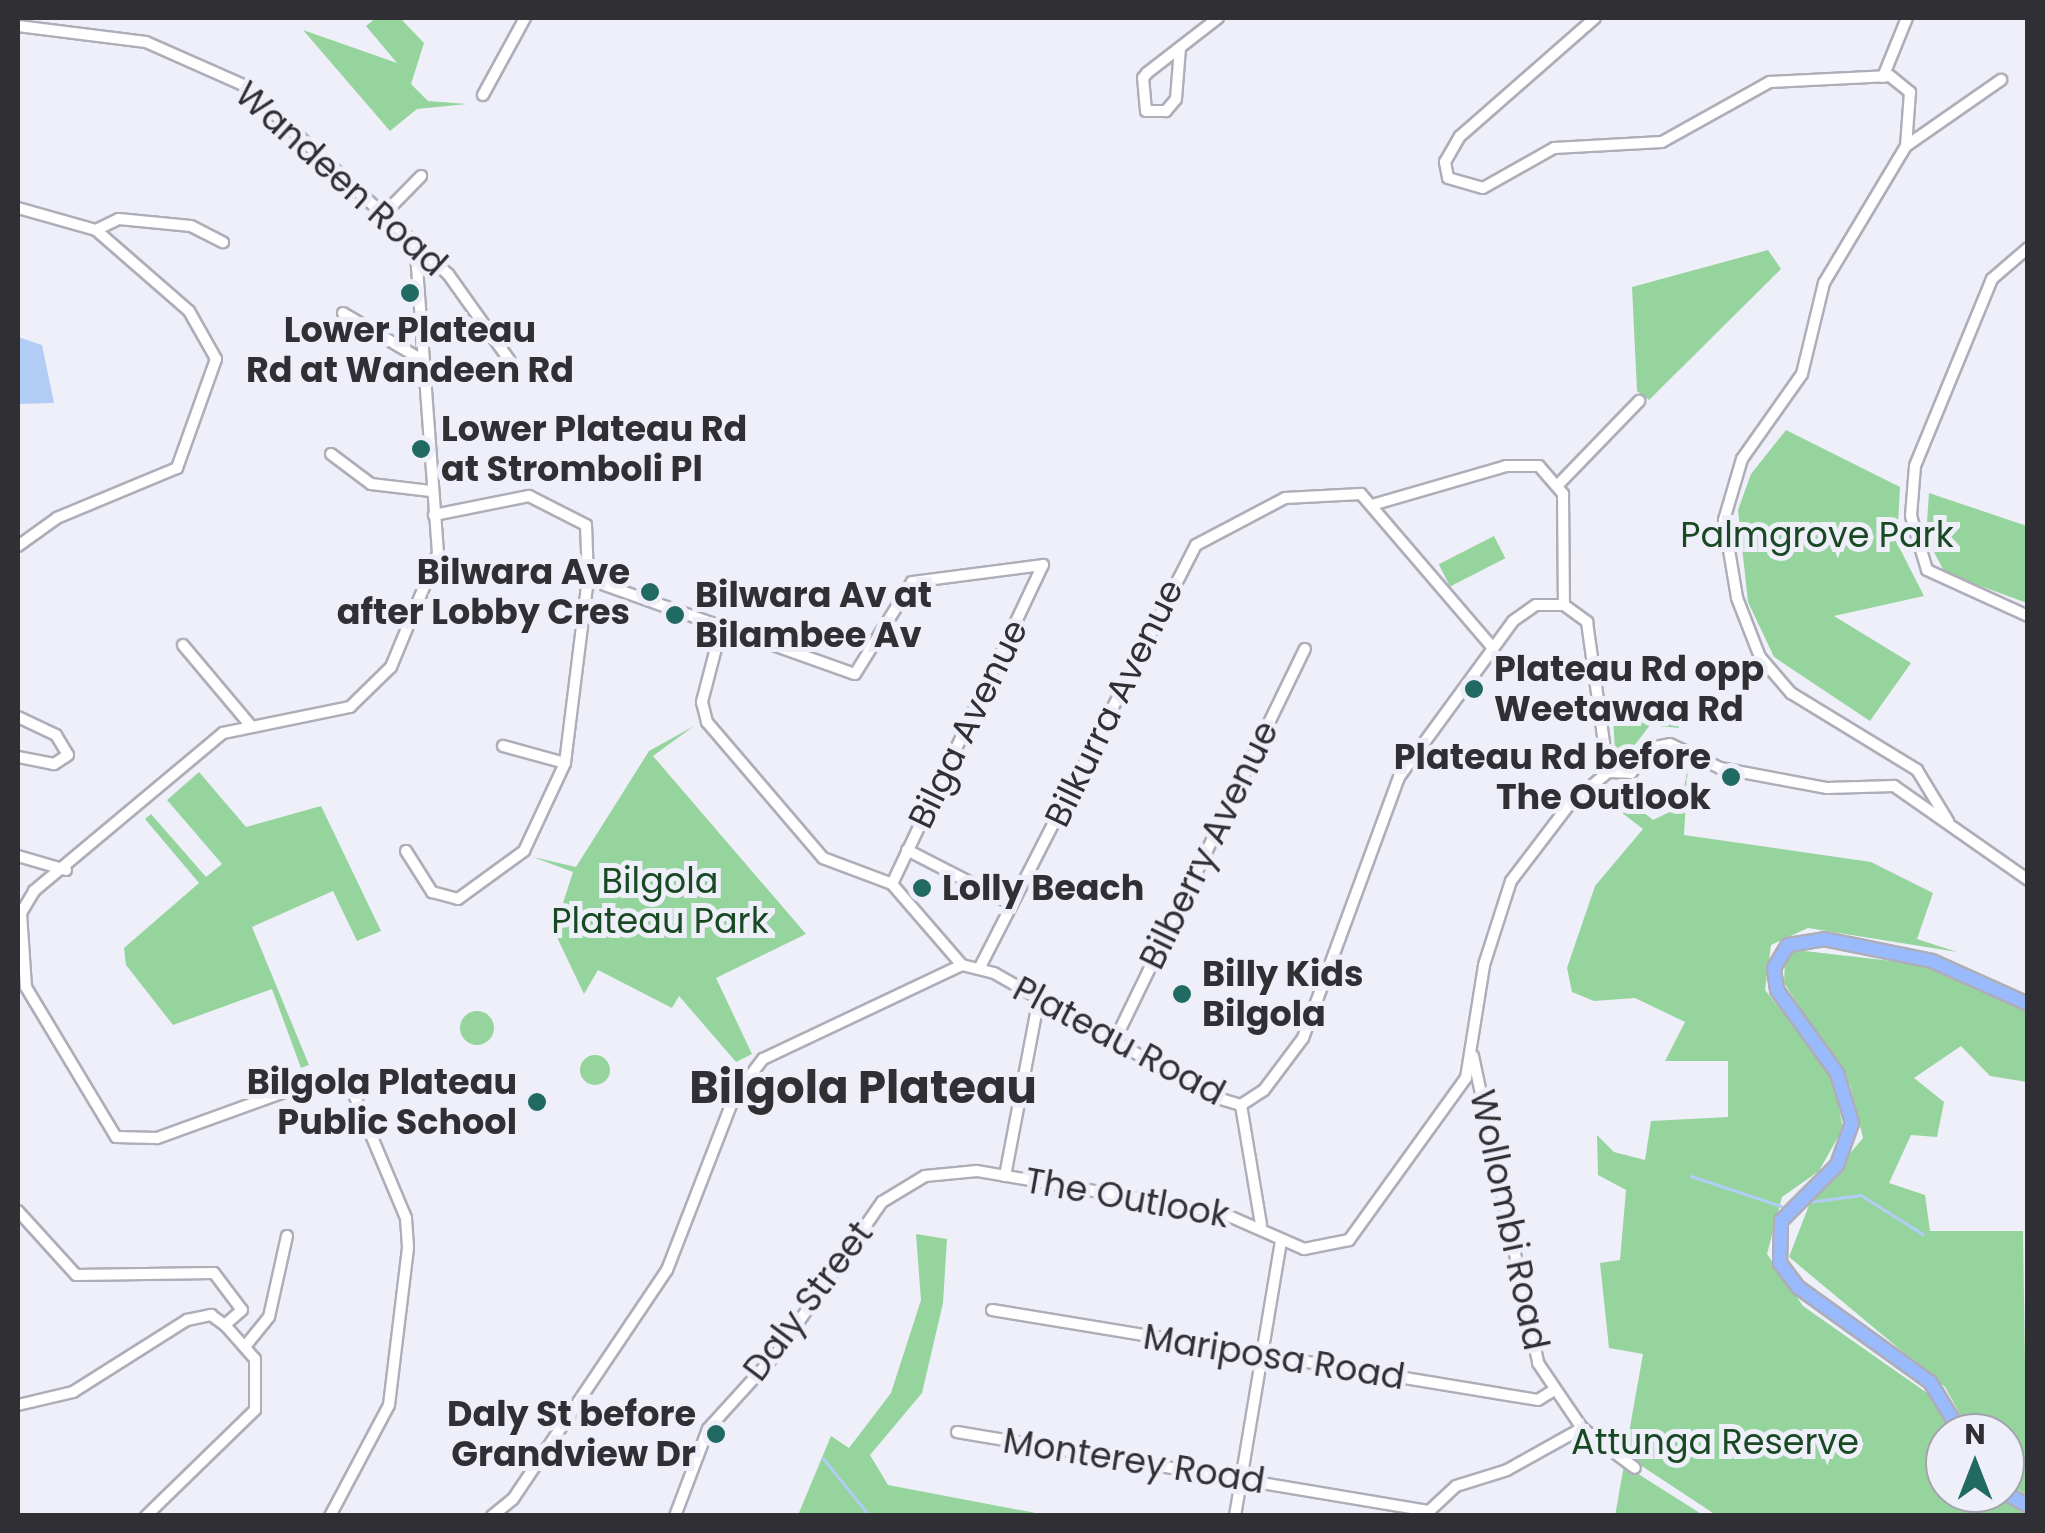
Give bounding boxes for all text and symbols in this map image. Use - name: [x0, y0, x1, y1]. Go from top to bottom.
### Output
- street label: Wandeen Road: [227, 73, 455, 285]
- marker: Lower Plateau Rd at Wandeen Rd: [399, 282, 421, 304]
- place label: Lower Plateau Rd at Wandeen Rd: [246, 309, 574, 391]
- place label: Lower Plateau Rd at Stromboli Pl: [441, 408, 747, 490]
- marker: Lower Plateau Rd at Stromboli Pl: [410, 438, 432, 460]
- park label: Palmgrove Park: [1680, 514, 1954, 556]
- place label: Bilwara Ave after Lobby Cres: [337, 551, 630, 633]
- street label: Bilkurra Avenue: [1036, 573, 1192, 833]
- place label: Bilwara Av at Bilambee Av: [695, 574, 932, 656]
- marker: Bilwara Ave after Lobby Cres: [639, 581, 661, 603]
- marker: Bilwara Av at Bilambee Av: [664, 604, 686, 626]
- street label: Bilga Avenue: [899, 613, 1037, 835]
- place label: Plateau Rd opp Weetawaa Rd: [1494, 648, 1764, 730]
- marker: Plateau Rd opp Weetawaa Rd: [1463, 678, 1485, 700]
- street label: Bilberry Avenue: [1131, 714, 1287, 976]
- place label: Plateau Rd before The Outlook: [1394, 736, 1711, 818]
- marker: Plateau Rd before The Outlook: [1720, 766, 1742, 788]
- park label: Bilgola Plateau Park: [551, 860, 769, 942]
- place label: Lolly Beach: [942, 867, 1144, 909]
- marker: Lolly Beach: [911, 877, 933, 899]
- place label: Billy Kids Bilgola: [1202, 953, 1364, 1035]
- street label: Plateau Road: [1006, 968, 1232, 1114]
- marker: Billy Kids Bilgola: [1171, 983, 1193, 1005]
- place label: Bilgola Plateau Public School: [247, 1061, 517, 1143]
- district label: Bilgola Plateau: [689, 1061, 1037, 1115]
- street label: Wollombi Road: [1461, 1086, 1557, 1354]
- marker: Bilgola Plateau Public School: [526, 1091, 548, 1113]
- street label: The Outlook: [1022, 1159, 1232, 1237]
- street label: Daly Street: [734, 1213, 882, 1389]
- street label: Mariposa Road: [1140, 1316, 1408, 1398]
- place label: Daly St before Grandview Dr: [447, 1393, 696, 1475]
- north arrow: [1925, 1413, 2025, 1513]
- text: N: [1964, 1415, 1986, 1454]
- street label: Monterey Road: [1000, 1420, 1268, 1502]
- park label: Attunga Reserve: [1571, 1421, 1859, 1463]
- marker: Daly St before Grandview Dr: [705, 1423, 727, 1445]

